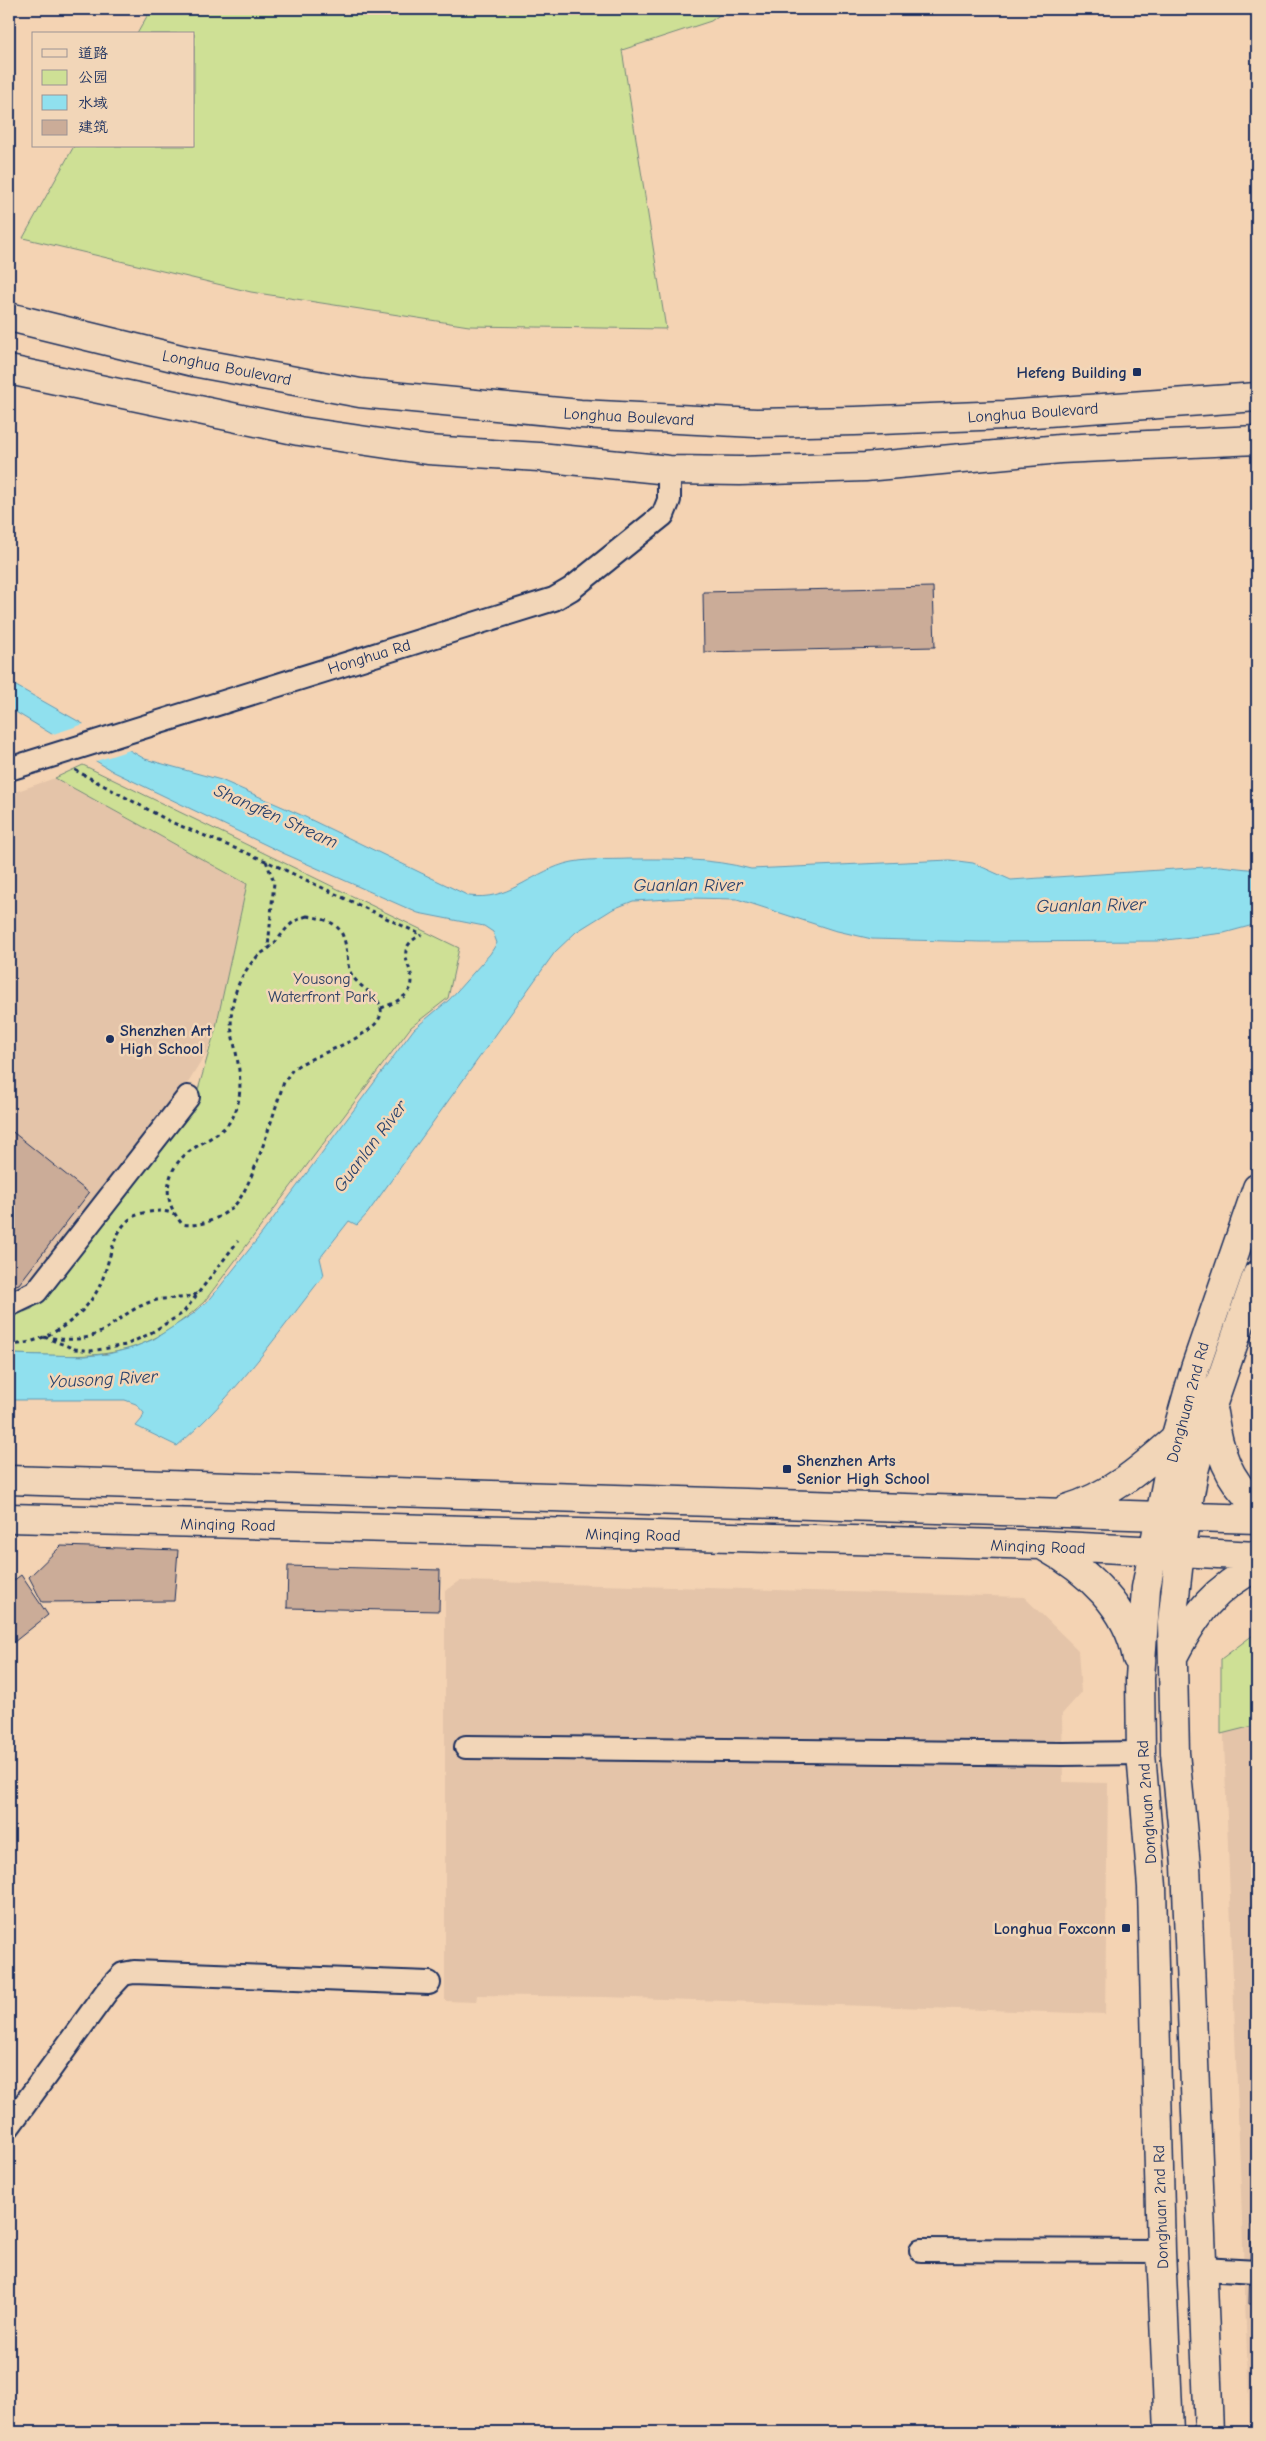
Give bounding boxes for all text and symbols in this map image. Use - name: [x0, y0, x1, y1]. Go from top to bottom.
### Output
- legend: [32, 32, 195, 148]
- text: 道路: [78, 44, 108, 62]
- text: 公园: [78, 68, 108, 86]
- text: 水域: [78, 94, 108, 112]
- text: 建筑: [78, 118, 108, 136]
- street label: Longhua Boulevard: [161, 347, 293, 389]
- place label: Hefeng Building: [1016, 364, 1127, 382]
- marker: Hefeng Building: [1131, 366, 1143, 378]
- street label: Longhua Boulevard: [967, 399, 1099, 427]
- street label: Longhua Boulevard: [563, 405, 695, 429]
- street label: Honghua Rd: [326, 636, 413, 678]
- water label: Shangfen Stream: [211, 780, 341, 853]
- water label: Guanlan River: [633, 875, 743, 896]
- water label: Guanlan River: [1036, 894, 1147, 917]
- park label: Yousong Waterfront Park: [268, 970, 376, 1006]
- place label: Shenzhen Art High School: [120, 1022, 213, 1058]
- marker: Shenzhen Art High School: [104, 1033, 116, 1045]
- water label: Guanlan River: [329, 1096, 412, 1196]
- street label: Donghuan 2nd Rd: [1163, 1340, 1213, 1464]
- water label: Yousong River: [48, 1366, 159, 1393]
- place label: Shenzhen Arts Senior High School: [797, 1452, 930, 1488]
- marker: Shenzhen Arts Senior High School: [781, 1463, 793, 1475]
- street label: Minqing Road: [180, 1515, 276, 1535]
- street label: Minqing Road: [585, 1525, 681, 1545]
- street label: Minqing Road: [990, 1536, 1086, 1558]
- street label: Donghuan 2nd Rd: [1134, 1739, 1160, 1864]
- place label: Longhua Foxconn: [994, 1920, 1116, 1938]
- marker: Longhua Foxconn: [1120, 1922, 1132, 1934]
- street label: Donghuan 2nd Rd: [1150, 2145, 1172, 2269]

